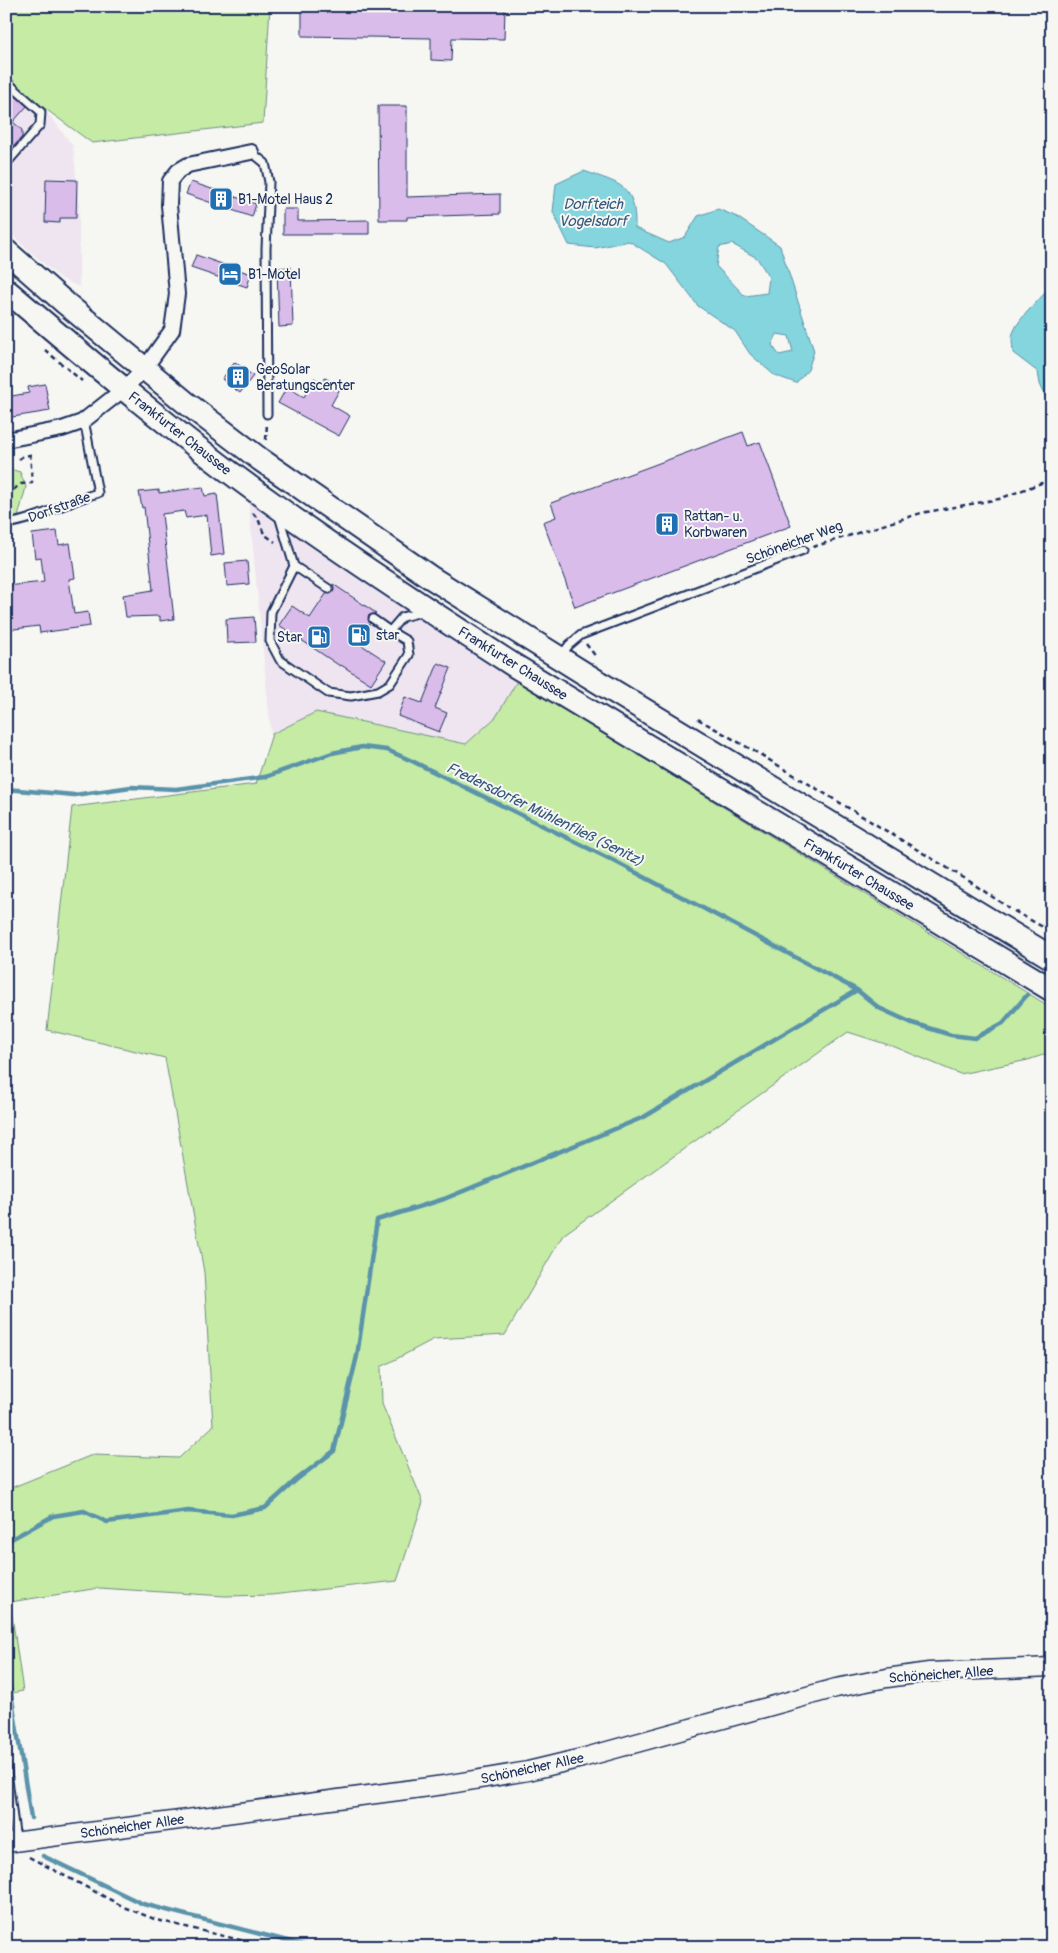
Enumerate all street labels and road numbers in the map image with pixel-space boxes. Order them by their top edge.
street label: Frankfurter Chaussee [125,388,235,479]
street label: Dorfstraße [26,488,93,527]
street label: Schöneicher Weg [744,517,845,568]
street label: Frankfurter Chaussee [455,623,571,704]
street label: Frankfurter Chaussee [800,835,917,914]
street label: Schöneicher Allee [888,1662,994,1687]
street label: Schöneicher Allee [479,1749,585,1788]
street label: Schöneicher Allee [79,1811,185,1842]

